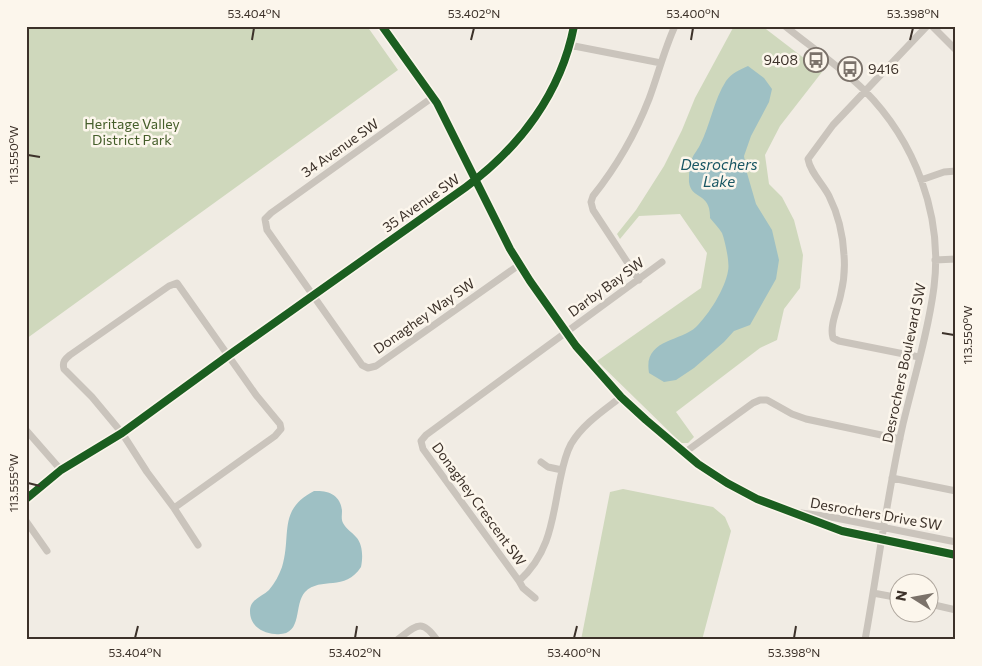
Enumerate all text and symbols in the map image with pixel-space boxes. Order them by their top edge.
text: 53.404°N [227,6,281,20]
text: 53.402°N [448,6,500,20]
text: 53.400°N [666,6,720,20]
text: 53.398°N [887,6,939,20]
bus stop icon: 9408 [803,47,829,73]
place label: 9408 [763,51,798,68]
bus stop icon: 9416 [837,56,863,82]
place label: 9416 [868,60,899,77]
park label: Heritage Valley District Park [84,115,180,148]
street label: 34 Avenue SW [298,115,382,181]
text: 113.550°W [6,125,20,185]
water label: Desrochers Lake [681,155,758,190]
street label: 35 Avenue SW [379,170,463,235]
street label: Darby Bay SW [564,253,647,320]
street label: Donaghey Way SW [370,274,478,357]
street label: Desrochers Boulevard SW [878,281,929,444]
text: 113.550°W [960,305,974,365]
street label: Donaghey Crescent SW [429,439,530,569]
text: 113.555°W [6,454,20,512]
street label: Desrochers Drive SW [809,494,943,533]
north arrow [890,574,940,624]
text: N [891,589,910,602]
text: 53.404°N [108,645,162,659]
text: 53.402°N [329,645,381,659]
text: 53.400°N [547,645,601,659]
text: 53.398°N [768,645,820,659]

